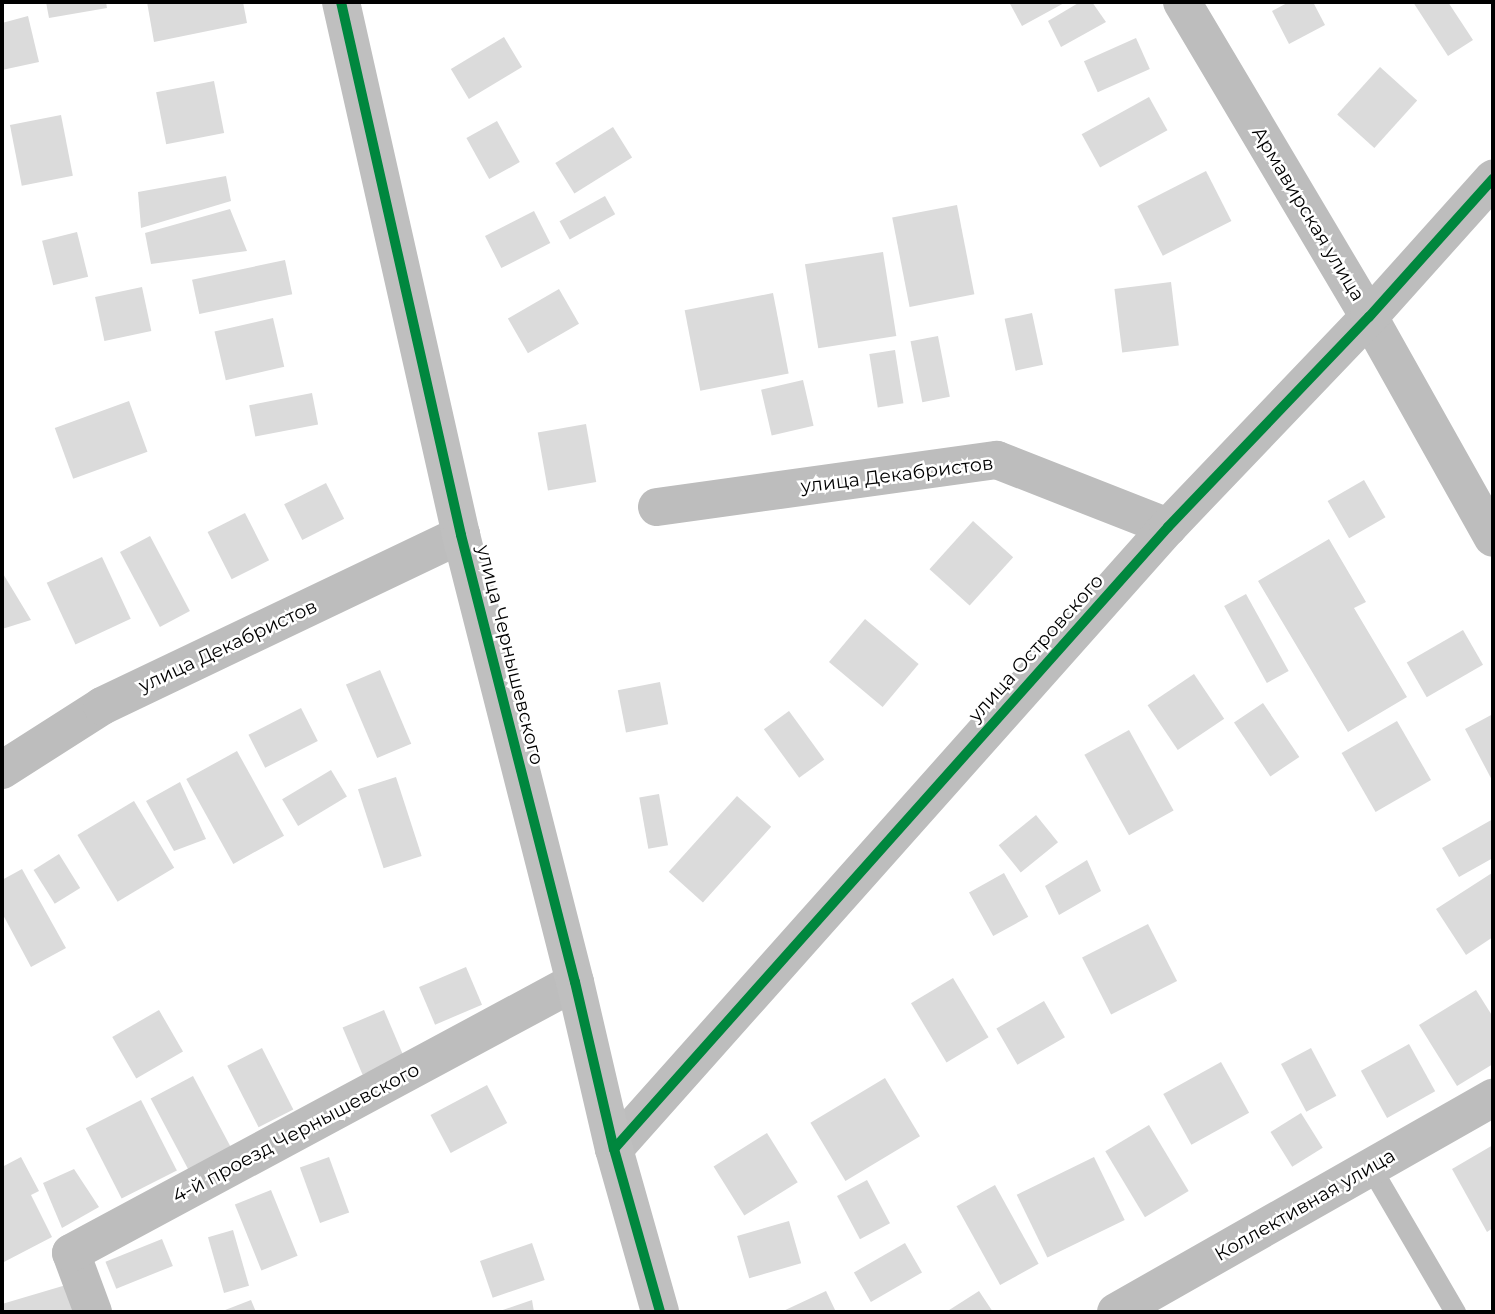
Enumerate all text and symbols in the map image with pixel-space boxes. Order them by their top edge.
street label: Армавирская улица [1247,123,1369,305]
street label: улица Декабристов [799,452,995,498]
street label: улица Чернышевского [472,543,548,767]
street label: улица Островского [964,569,1108,727]
street label: улица Декабристов [135,595,321,697]
street label: 4-й проезд Чернышевского [169,1058,423,1208]
street label: Коллективная улица [1211,1144,1399,1266]

